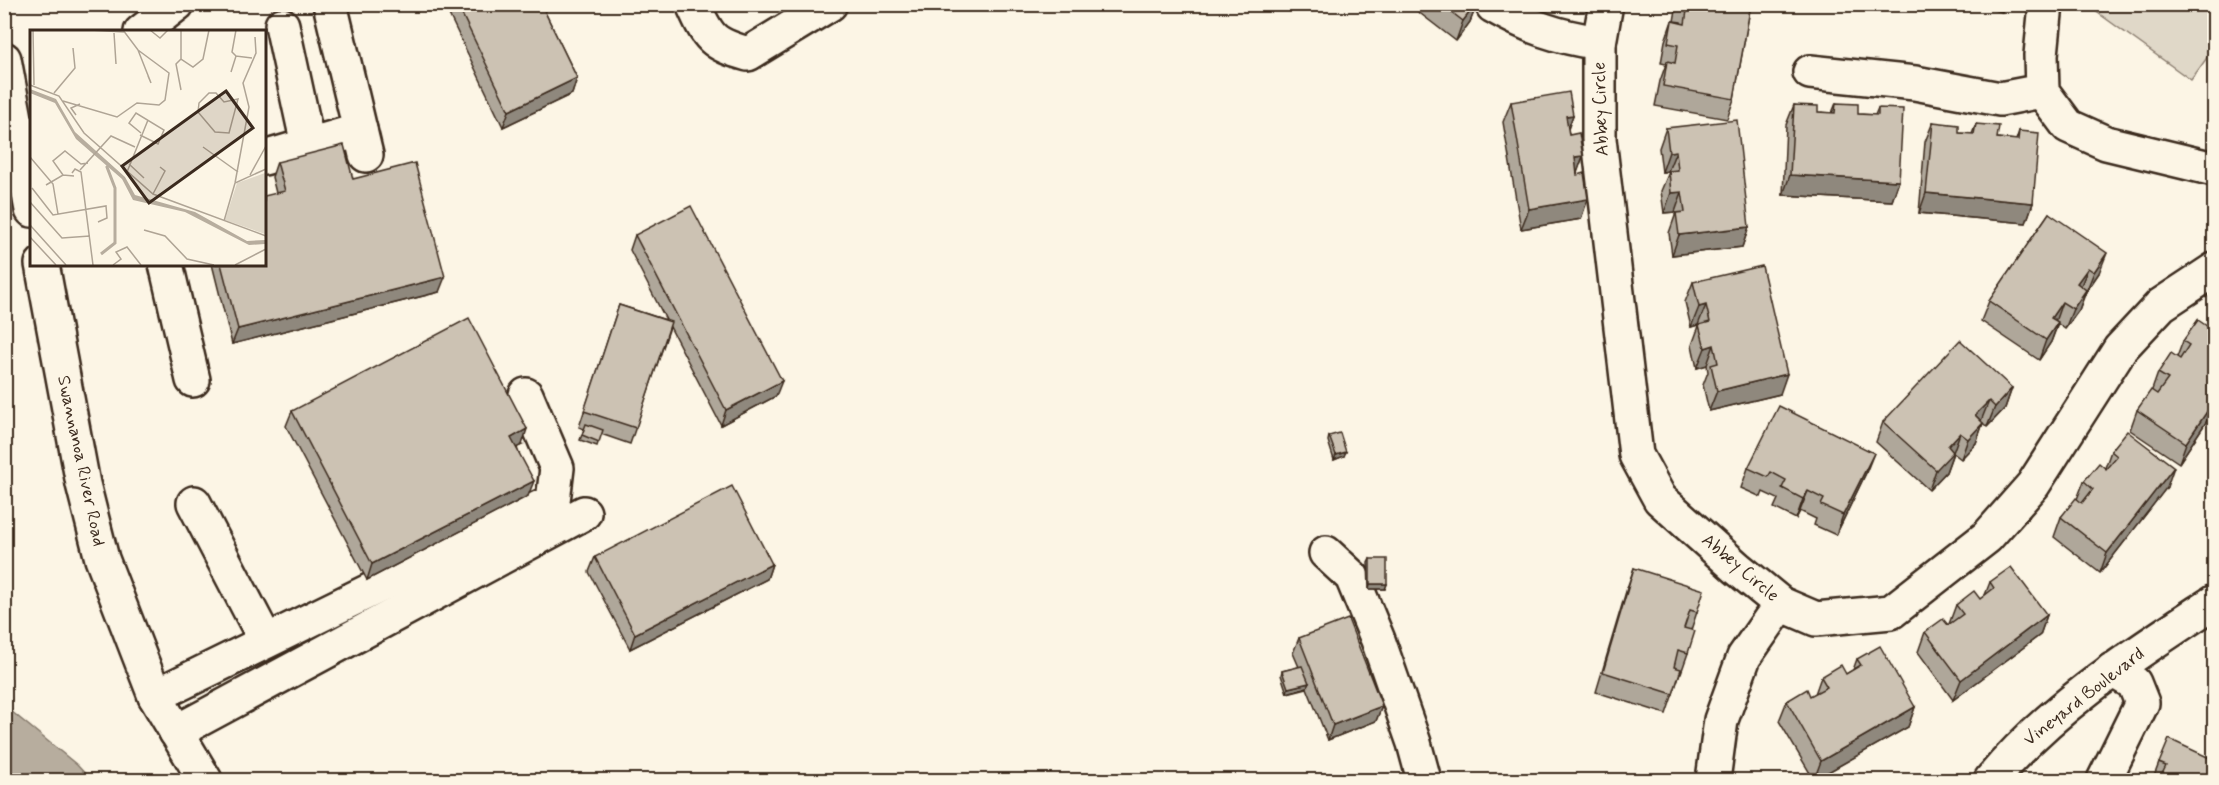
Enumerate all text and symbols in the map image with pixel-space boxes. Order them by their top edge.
inset map [30,30,266,266]
street label: Abbey Circle [1587,61,1615,157]
street label: Swannanoa River Road [51,373,111,549]
street label: Abbey Circle [1696,528,1784,608]
street label: Vineyard Boulevard [2019,642,2149,752]

